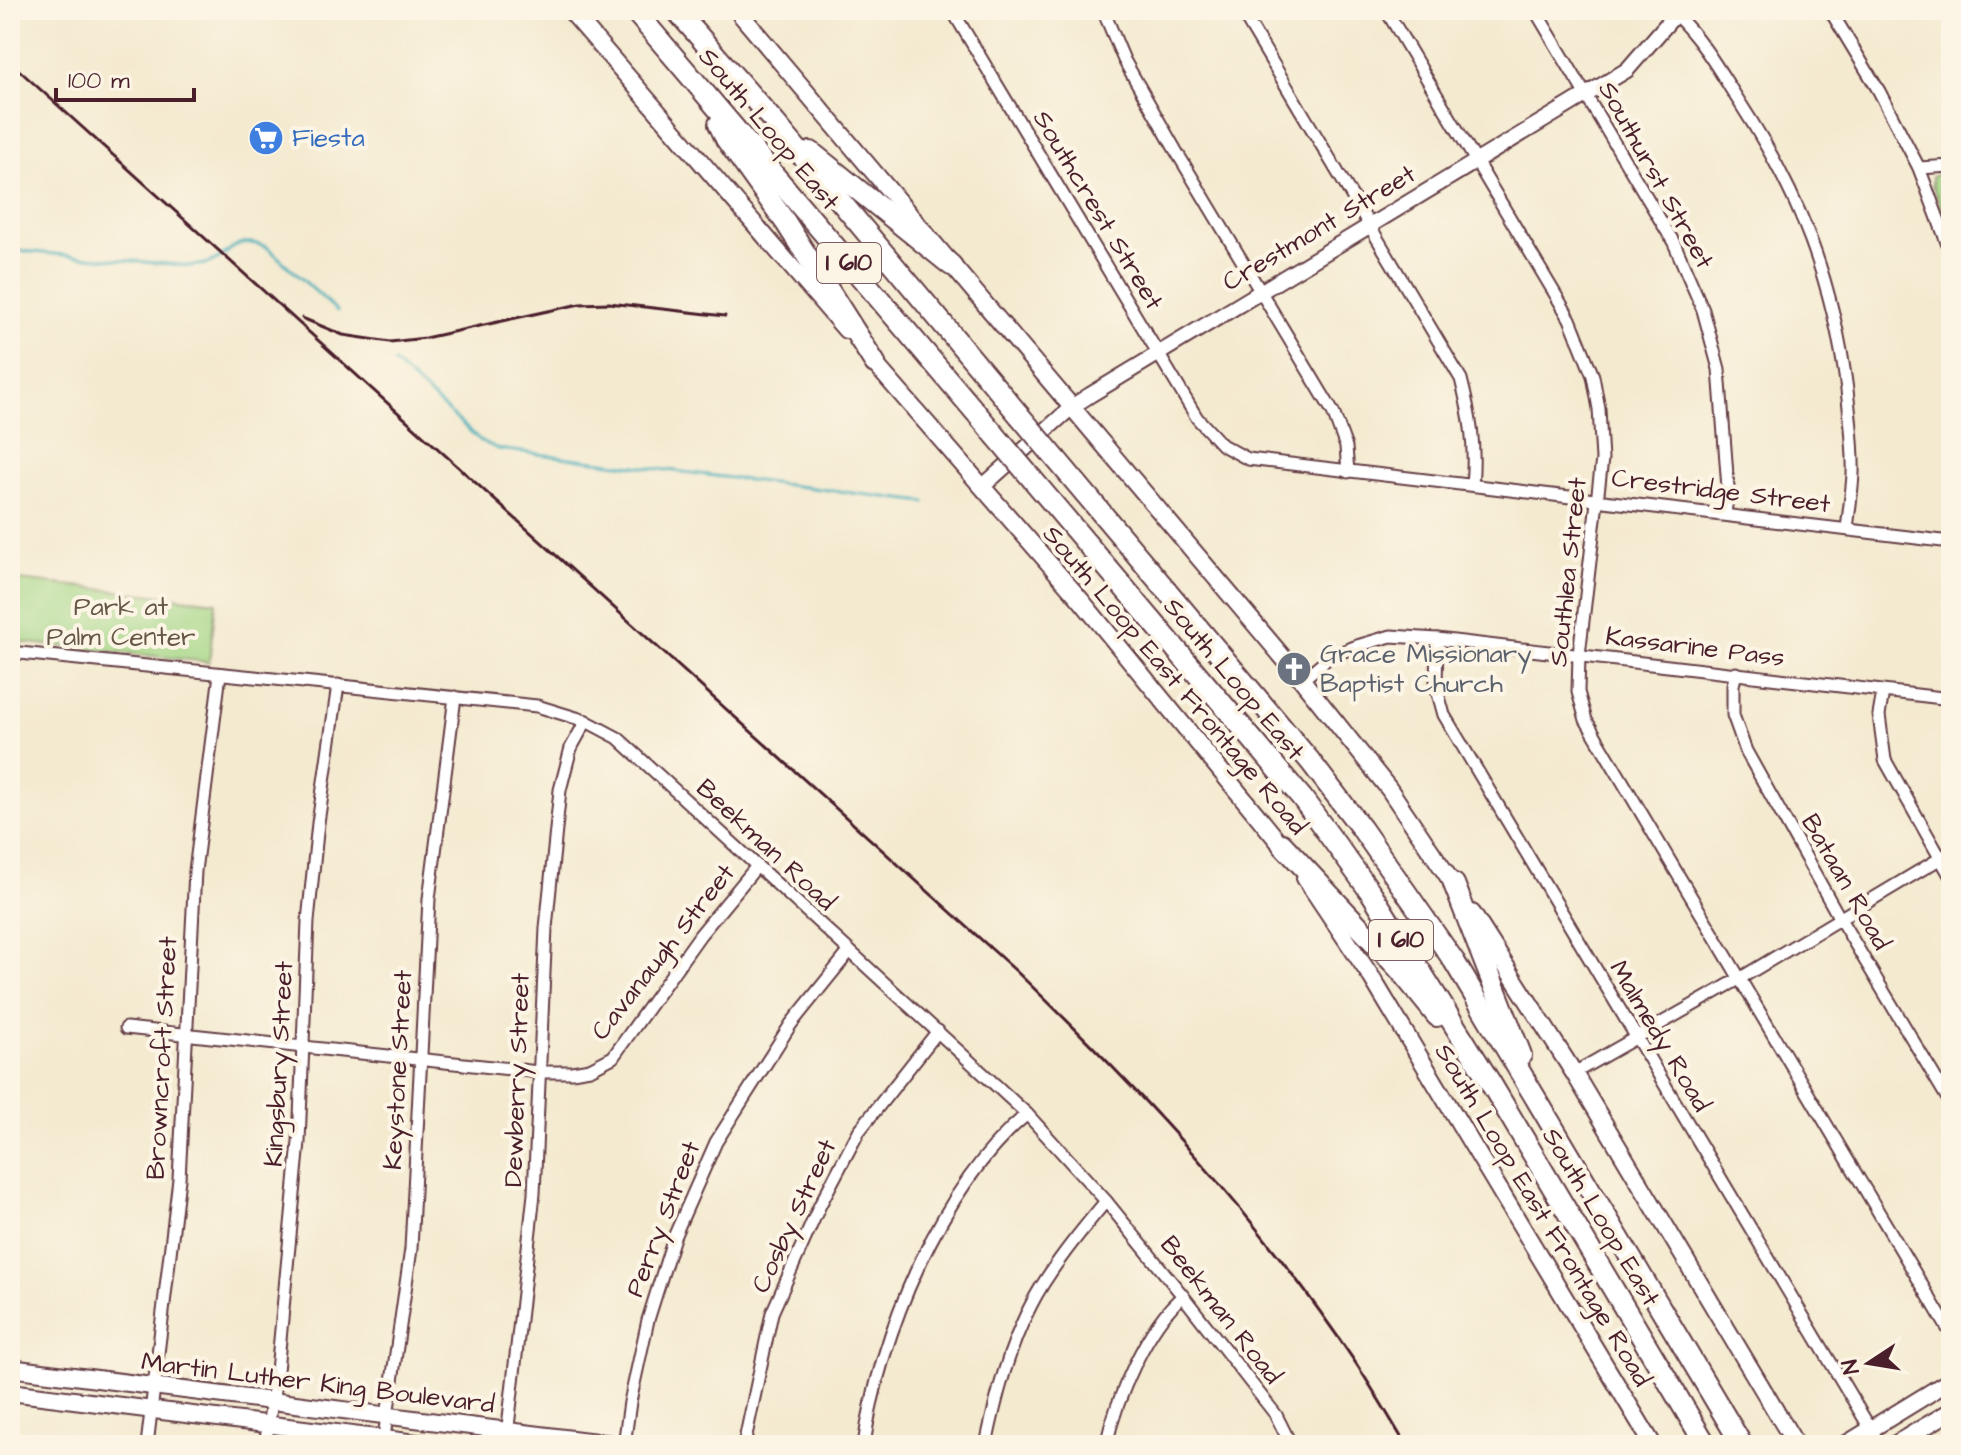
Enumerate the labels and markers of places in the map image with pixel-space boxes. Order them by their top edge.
supermarket icon: Fiesta [247,119,285,157]
place label: Fiesta [292,120,365,156]
place label: Grace Missionary Baptist Church [1320,636,1531,702]
church icon: Grace Missionary Baptist Church [1275,650,1313,688]

